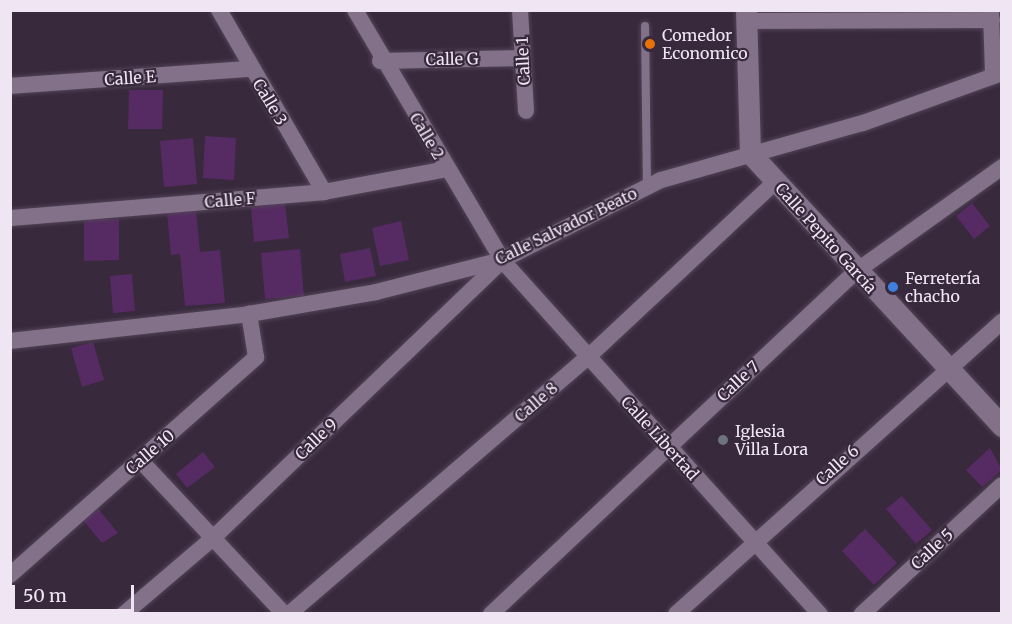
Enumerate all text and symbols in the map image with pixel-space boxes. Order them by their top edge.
place label: Comedor Economico [662,25,748,63]
street label: Calle 1 [512,36,534,86]
marker: Comedor Economico [643,37,657,51]
street label: Calle G [425,49,479,69]
street label: Calle E [104,67,156,89]
street label: Calle 3 [249,75,291,129]
street label: Calle 2 [406,109,448,163]
street label: Calle Pepito García [771,179,881,297]
street label: Calle Salvador Beato [492,183,640,269]
street label: Calle F [204,188,256,212]
place label: Ferretería chacho [905,268,980,306]
marker: Ferretería chacho [886,280,900,294]
street label: Calle 7 [713,357,763,405]
street label: Calle 8 [511,378,561,426]
street label: Calle Libertad [617,392,703,484]
street label: Calle 9 [291,414,341,464]
place label: Iglesia Villa Lora [735,421,808,459]
street label: Calle 10 [122,426,178,478]
marker: Iglesia Villa Lora [716,433,730,447]
street label: Calle 6 [812,441,862,489]
street label: Calle 5 [907,525,957,573]
scale bar [15,573,136,611]
text: 50 m [23,584,67,607]

